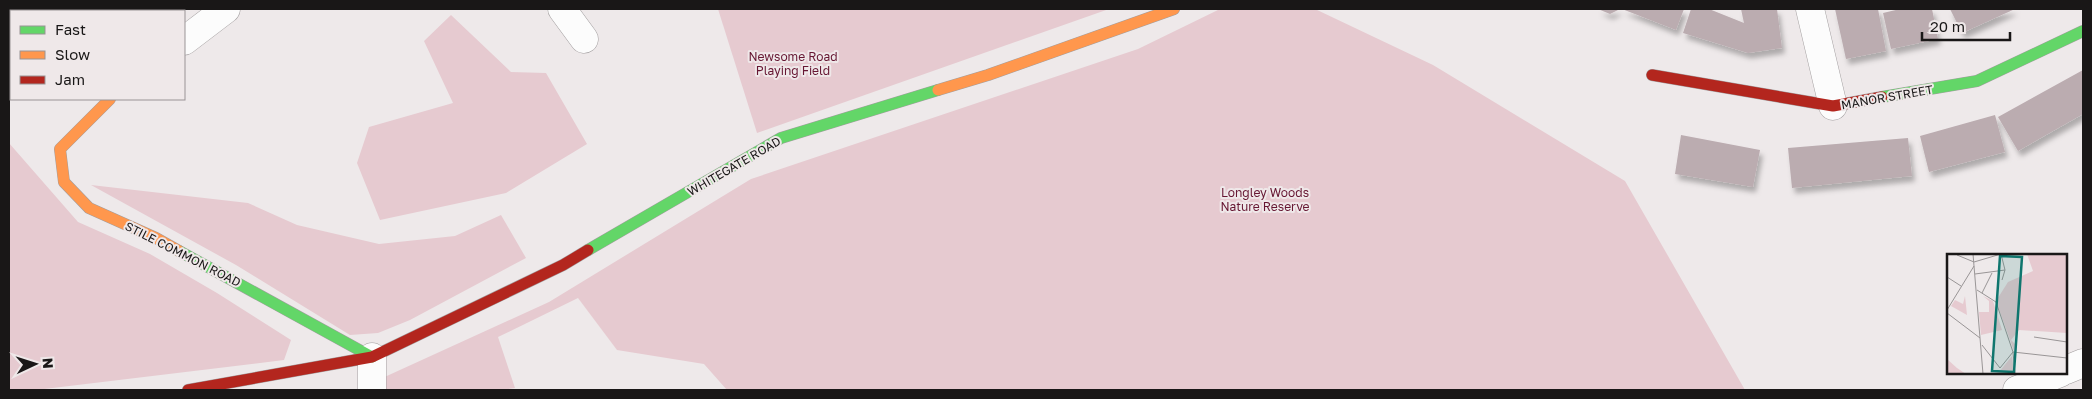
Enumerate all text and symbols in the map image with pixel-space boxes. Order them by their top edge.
legend [10,10,185,100]
scale bar [1922,10,2010,42]
text: 20 m [1930,17,1965,35]
text: Fast [55,20,86,38]
text: Slow [55,45,90,63]
park label: Newsome Road Playing Field [748,49,838,78]
text: Jam [55,70,85,88]
street label: MANOR STREET [1840,81,1935,112]
street label: WHITEGATE ROAD [685,133,783,199]
park label: Longley Woods Nature Reserve [1220,185,1310,214]
street label: STILE COMMON ROAD [123,218,243,290]
inset map [1947,254,2067,374]
north arrow [10,339,60,389]
text: N [40,357,57,369]

